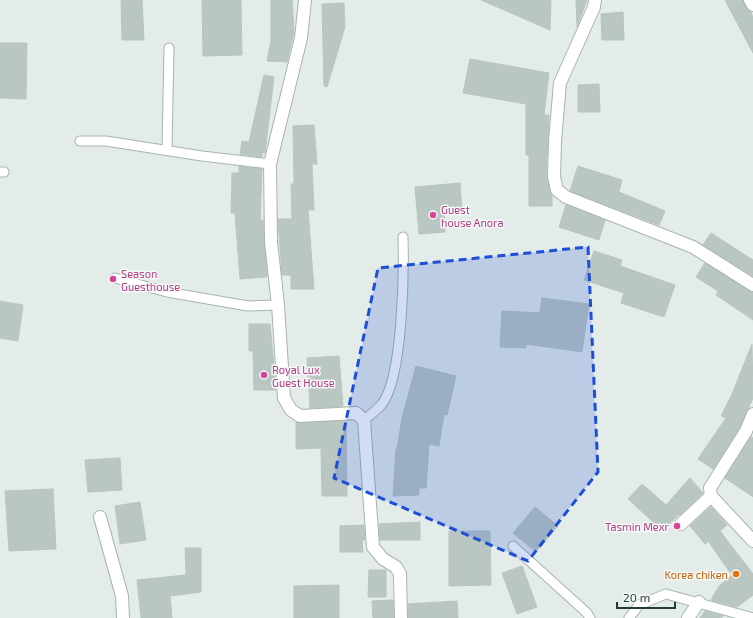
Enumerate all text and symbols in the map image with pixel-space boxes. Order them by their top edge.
place label: Guest house Anora [441,203,504,229]
marker: Guest house Anora [428,210,438,220]
place label: Season Guesthouse [121,267,180,293]
marker: Season Guesthouse [108,274,118,284]
place label: Royal Lux Guest House [272,363,335,389]
marker: Royal Lux Guest House [259,370,269,380]
place label: Tasmin Mexr [605,520,670,533]
marker: Tasmin Mexr [672,521,682,531]
place label: Korea chiken [664,568,728,581]
marker: Korea chiken [731,569,741,579]
scale bar [617,584,675,610]
text: 20 m [623,590,650,604]

